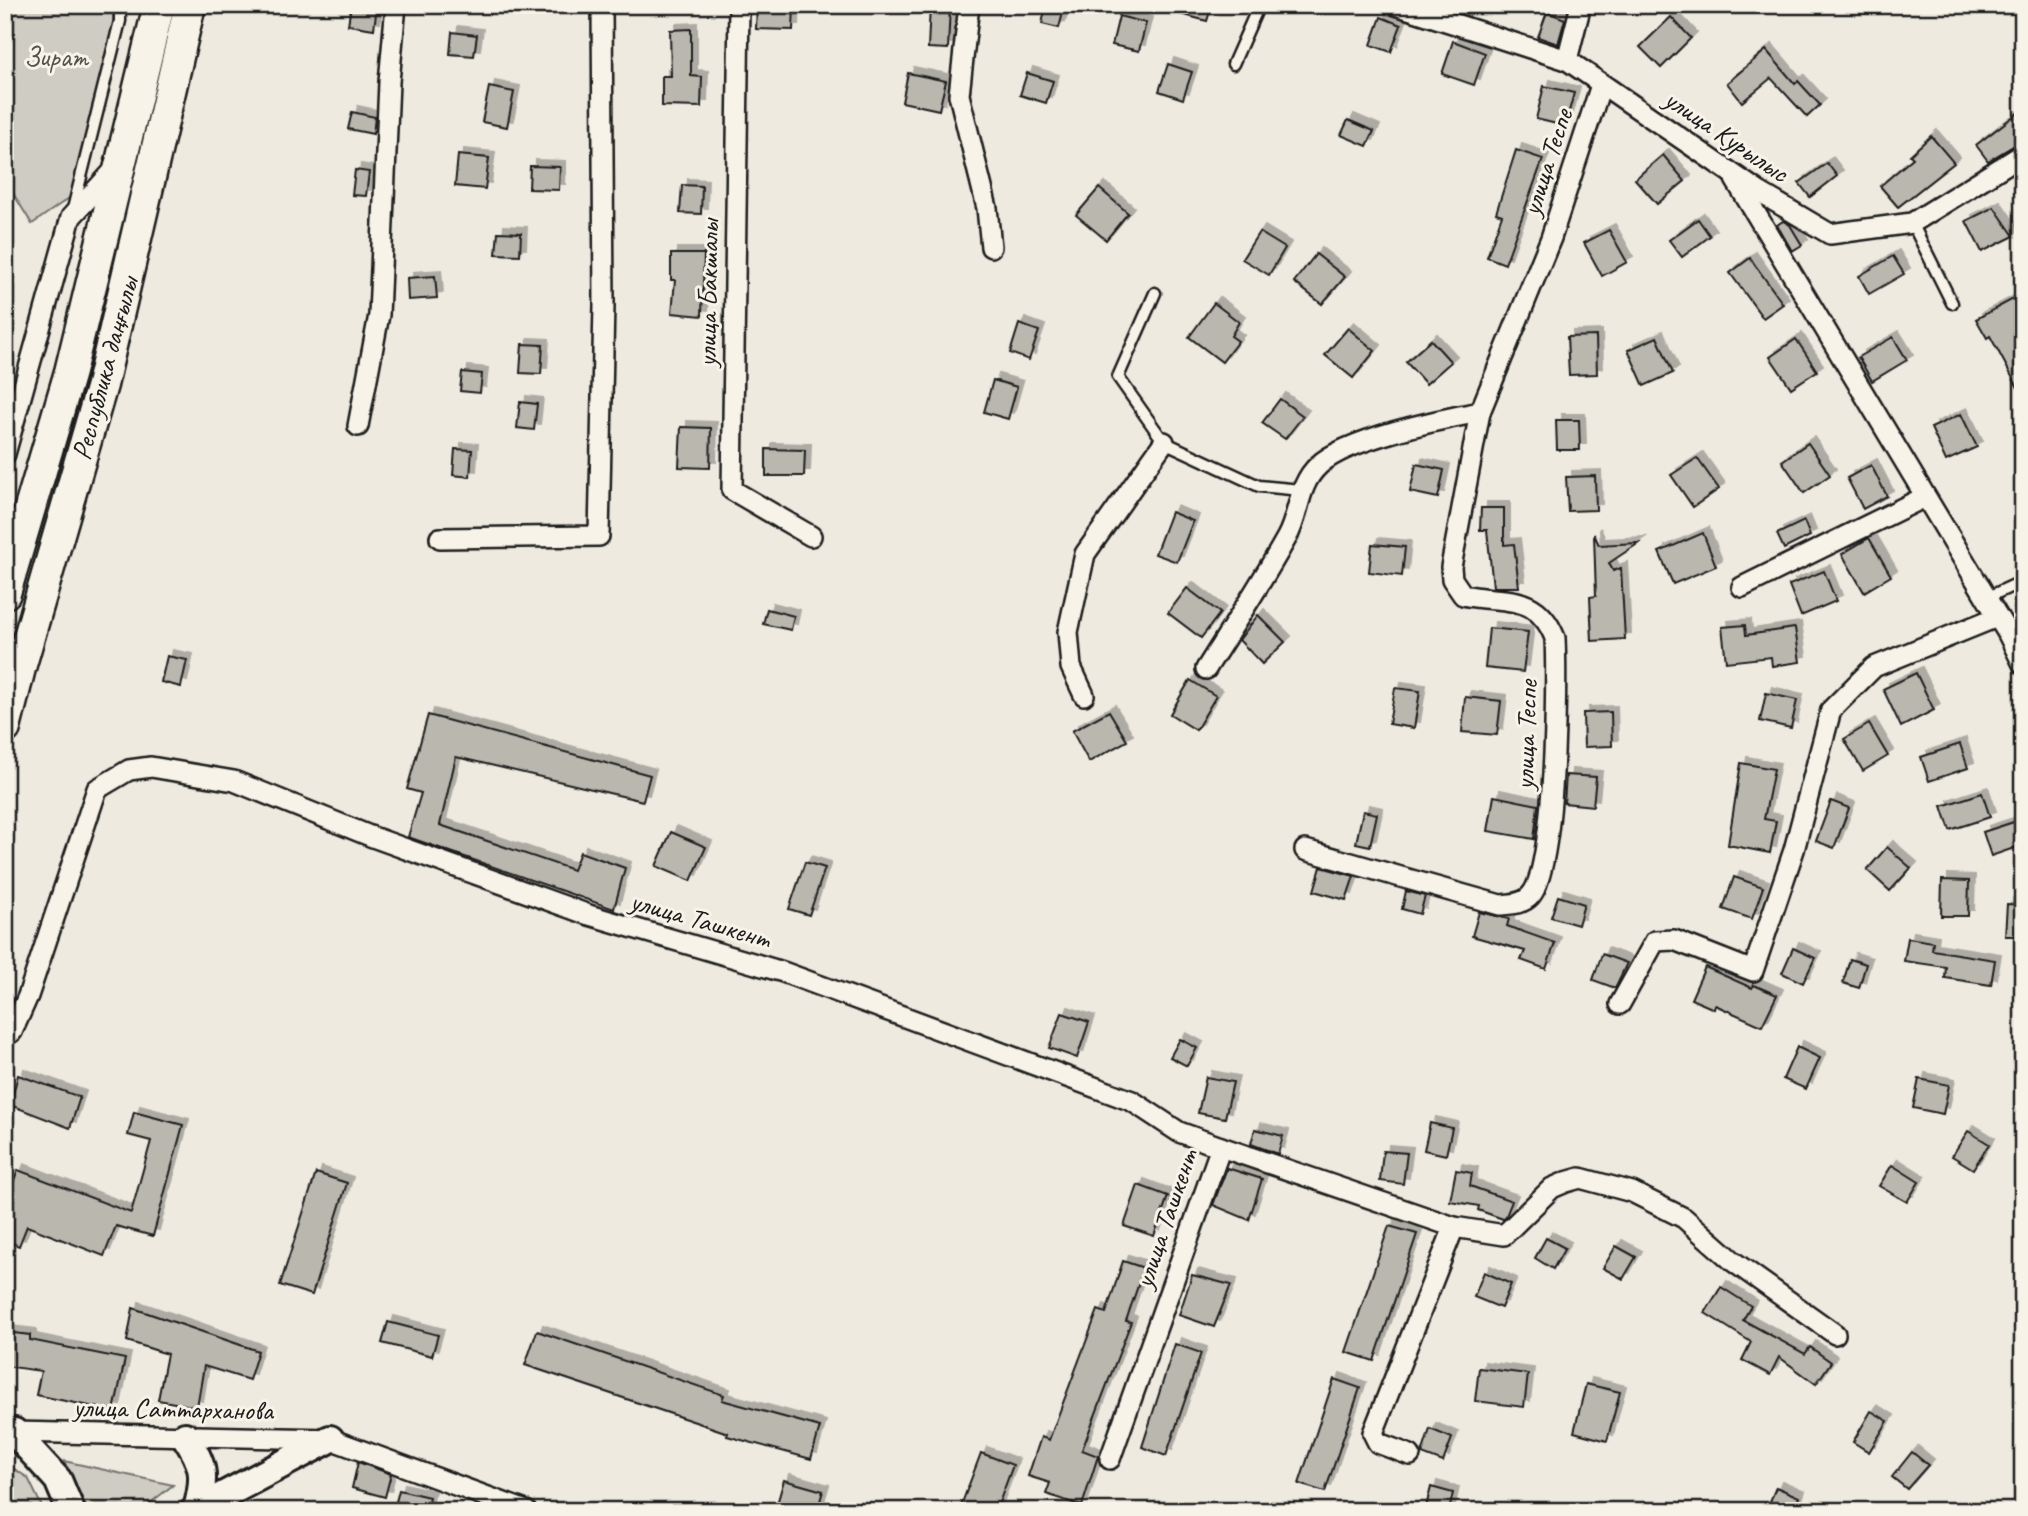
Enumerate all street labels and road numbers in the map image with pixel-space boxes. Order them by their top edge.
street label: улица Курылыс [1656,80,1797,191]
street label: улица Теспе [1512,103,1581,222]
street label: улица Бакшалы [689,216,726,369]
street label: Республика даңғылы [63,271,146,463]
street label: улица Теспе [1506,678,1545,793]
street label: улица Ташкент [625,882,776,957]
street label: улица Ташкент [1125,1143,1206,1294]
street label: улица Саттарханова [71,1389,275,1428]

